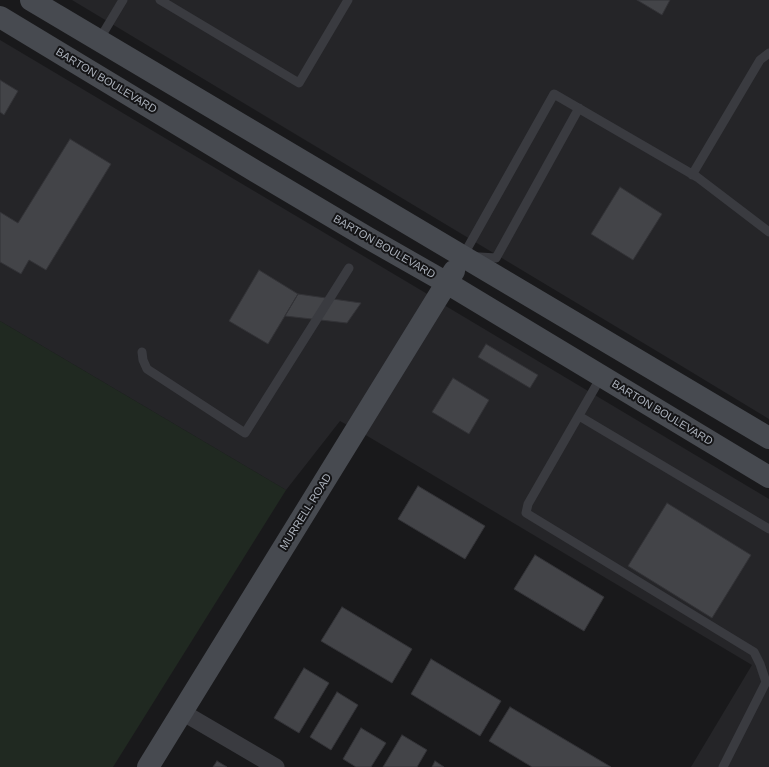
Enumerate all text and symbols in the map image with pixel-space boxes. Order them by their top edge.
street label: BARTON BOULEVARD [53,46,159,116]
street label: BARTON BOULEVARD [331,212,437,282]
street label: BARTON BOULEVARD [609,378,715,448]
street label: MURRELL ROAD [277,471,335,553]

